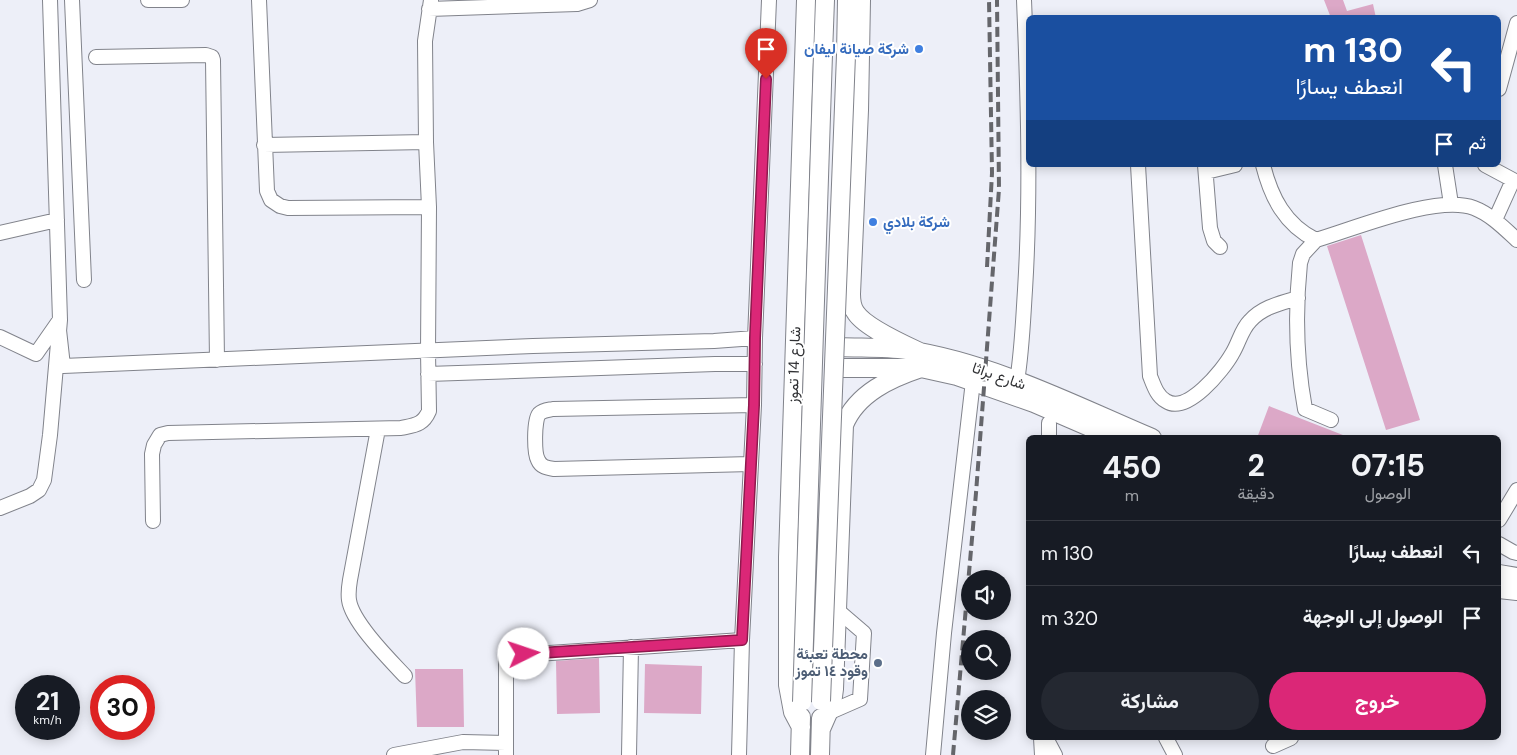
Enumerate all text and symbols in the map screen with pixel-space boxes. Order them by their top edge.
text: 130 m [1303,27,1403,73]
pin [745,28,787,79]
icon: arrive [752,35,780,63]
icon: left [1421,35,1486,100]
place label: شركة صيانة ليفان [804,39,909,59]
marker: شركة صيانة ليفان [913,43,925,55]
text: انعطف يسارًا [1296,72,1403,101]
icon: arrive [1430,130,1458,158]
text: ثم [1468,130,1486,155]
place label: شركة بلادي [883,212,950,235]
marker: شركة بلادي [867,216,879,228]
street label: شارع 14 تموز [783,326,806,405]
street label: شارع براثا [969,357,1029,396]
text: 2 [1247,446,1265,485]
text: 07:15 [1351,446,1425,485]
text: 450 [1102,448,1161,487]
text: دقيقة [1238,483,1275,504]
text: الوصول [1365,483,1411,504]
text: m [1125,485,1139,506]
text: انعطف يسارًا [1349,539,1443,564]
icon: left [1458,539,1486,567]
text: 130 m [1041,541,1093,566]
map controls [961,570,1011,740]
button: sound [961,570,1011,620]
text: الوصول إلى الوجهة [1303,604,1443,629]
icon: arrive [1458,604,1486,632]
text: 320 m [1041,606,1098,631]
position arrow [497,627,549,679]
button: search [961,630,1011,680]
place label: محطة تعبئة وقود ١٤ تموز [794,644,868,681]
marker: محطة تعبئة وقود ١٤ تموز [872,657,884,669]
button: مشاركة [1041,672,1259,730]
button: خروج [1269,672,1486,730]
speed limit sign: 30 [90,675,155,740]
text: 21 [36,685,59,718]
button: layers [961,690,1011,740]
text: km/h [33,712,62,728]

